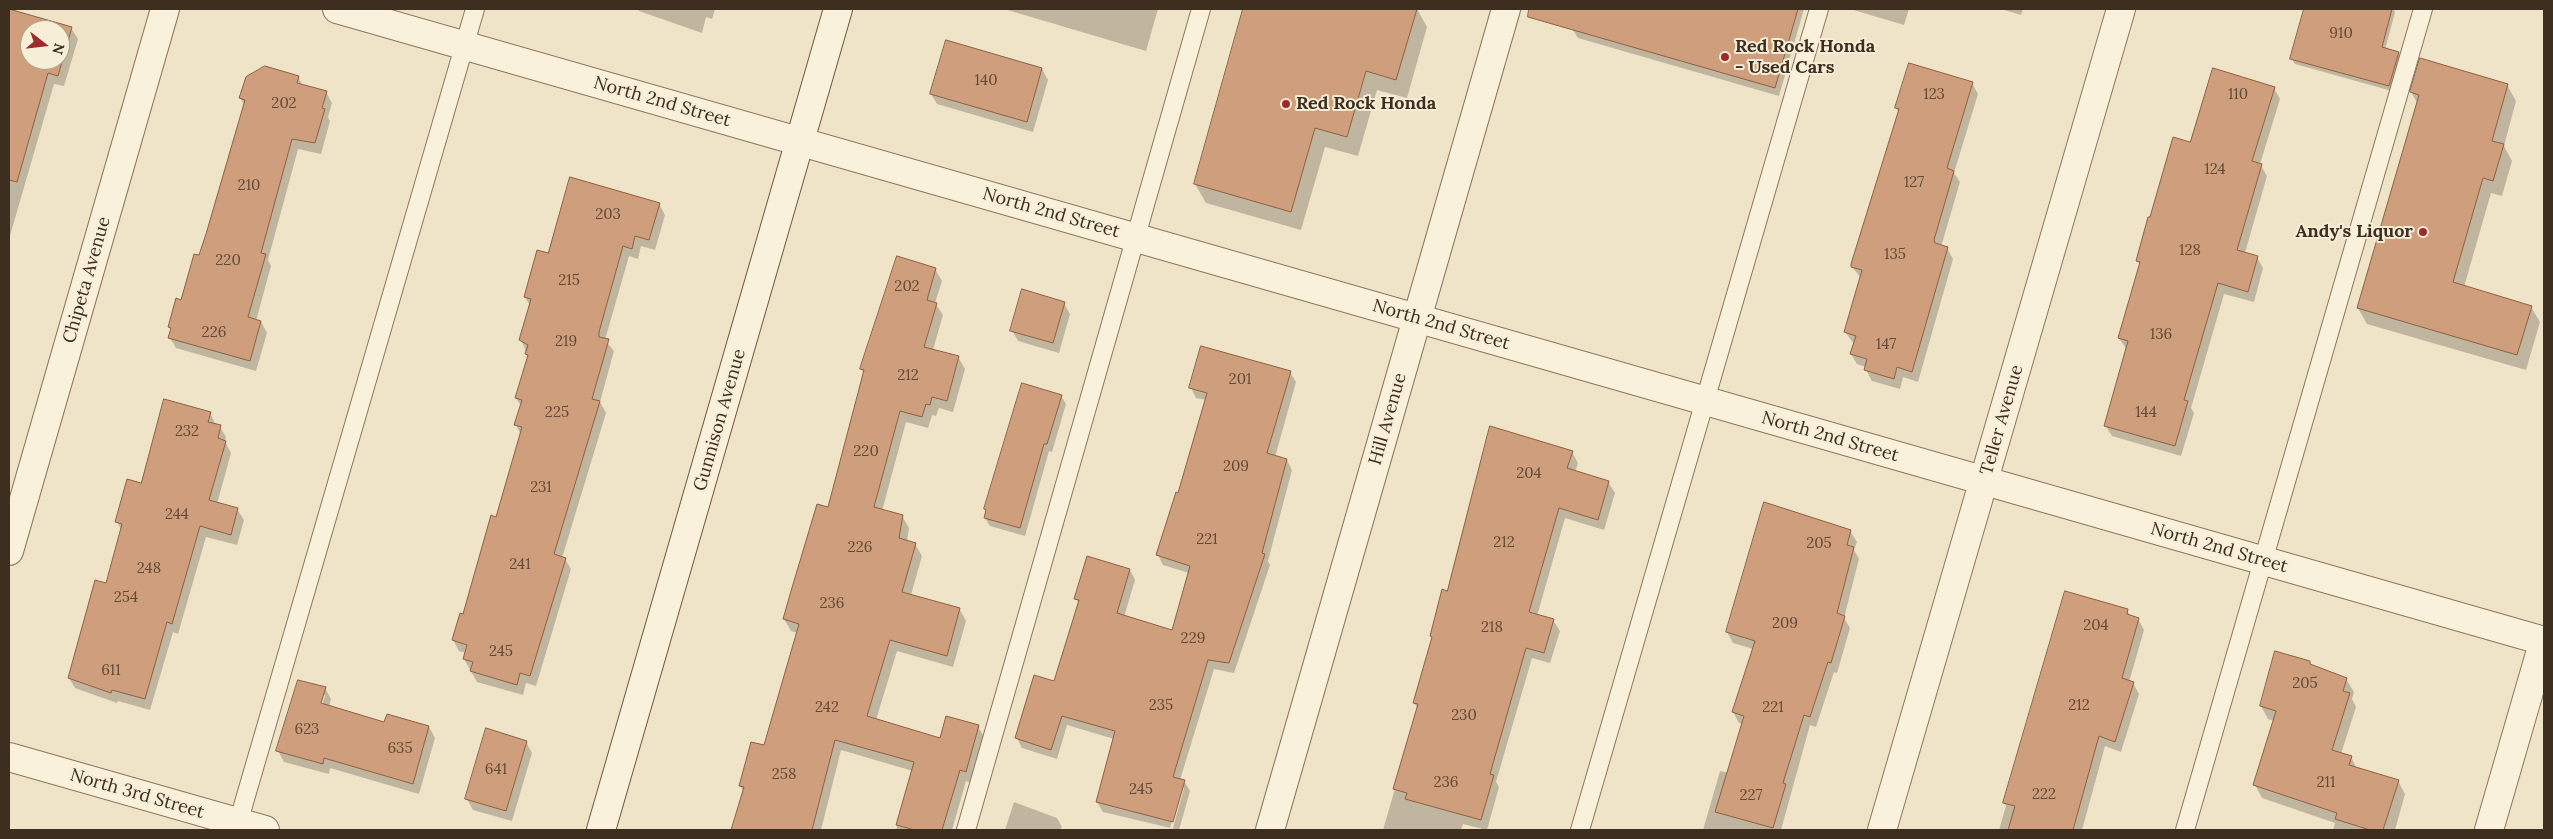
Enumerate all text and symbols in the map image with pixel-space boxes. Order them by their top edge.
north arrow [20,20,70,70]
house number: 910 [2329,25,2353,43]
place label: Red Rock Honda - Used Cars [1735,36,1875,78]
text: N [48,41,69,57]
marker: Red Rock Honda - Used Cars [1719,51,1731,63]
street label: North 2nd Street [591,72,733,132]
house number: 140 [975,72,997,90]
house number: 123 [1923,86,1945,104]
house number: 110 [2228,86,2248,104]
place label: Red Rock Honda [1296,93,1436,115]
house number: 202 [271,95,297,113]
marker: Red Rock Honda [1280,98,1292,110]
house number: 124 [2204,161,2226,179]
house number: 127 [1904,174,1924,192]
house number: 210 [238,177,260,195]
street label: North 2nd Street [980,183,1122,243]
house number: 203 [595,206,621,224]
street label: Chipeta Avenue [59,214,115,346]
place label: Andy's Liquor [2295,221,2413,243]
marker: Andy's Liquor [2417,226,2429,238]
house number: 128 [2179,242,2201,260]
house number: 135 [1884,246,1906,264]
house number: 220 [215,252,241,270]
house number: 215 [558,272,580,290]
house number: 202 [894,278,920,296]
street label: North 2nd Street [1370,295,1512,355]
house number: 226 [202,324,226,342]
house number: 136 [2150,326,2172,344]
house number: 219 [555,333,577,351]
house number: 147 [1876,336,1896,354]
street label: Gunnison Avenue [689,346,751,494]
street label: Teller Avenue [1976,362,2028,478]
house number: 212 [897,367,919,385]
house number: 201 [1229,371,1251,389]
street label: Hill Avenue [1365,371,1411,467]
house number: 225 [545,404,569,422]
house number: 144 [2135,404,2157,422]
street label: North 2nd Street [1759,407,1901,467]
house number: 232 [175,423,199,441]
house number: 220 [853,443,879,461]
house number: 209 [1223,458,1249,476]
house number: 204 [1516,465,1542,483]
house number: 231 [530,479,552,497]
house number: 244 [165,506,189,524]
street label: North 2nd Street [2148,518,2290,578]
house number: 221 [1196,531,1218,549]
house number: 212 [1493,534,1515,552]
house number: 205 [1806,535,1832,553]
house number: 226 [848,539,872,557]
house number: 241 [509,556,531,574]
house number: 248 [137,560,161,578]
house number: 254 [114,589,138,607]
house number: 236 [820,595,844,613]
house number: 209 [1772,615,1798,633]
house number: 204 [2083,617,2109,635]
house number: 218 [1481,619,1503,637]
house number: 229 [1181,630,1205,648]
house number: 245 [489,643,513,661]
house number: 611 [101,662,121,680]
house number: 205 [2292,675,2318,693]
house number: 235 [1149,697,1173,715]
house number: 212 [2068,697,2090,715]
house number: 242 [815,699,839,717]
house number: 221 [1762,699,1784,717]
house number: 230 [1451,707,1477,725]
house number: 623 [295,721,319,739]
house number: 635 [387,740,413,758]
house number: 641 [485,761,507,779]
street label: North 3rd Street [67,765,207,823]
house number: 258 [772,766,796,784]
house number: 236 [1434,774,1458,792]
house number: 211 [2317,774,2335,792]
house number: 245 [1129,781,1153,799]
house number: 222 [2032,786,2056,804]
house number: 227 [1739,787,1763,805]

